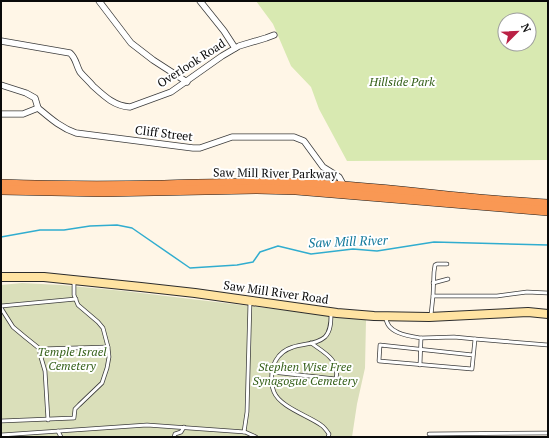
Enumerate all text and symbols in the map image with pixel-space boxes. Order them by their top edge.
north arrow [497,12,537,52]
text: N [518,21,534,35]
street label: Overlook Road [154,35,228,91]
park label: Hillside Park [368,74,435,89]
street label: Cliff Street [134,122,194,144]
street label: Saw Mill River Parkway [213,164,338,182]
water label: Saw Mill River [308,231,389,251]
street label: Saw Mill River Road [223,277,330,307]
park label: Temple Israel Cemetery [37,344,107,373]
park label: Stephen Wise Free Synagogue Cemetery [252,359,358,388]

